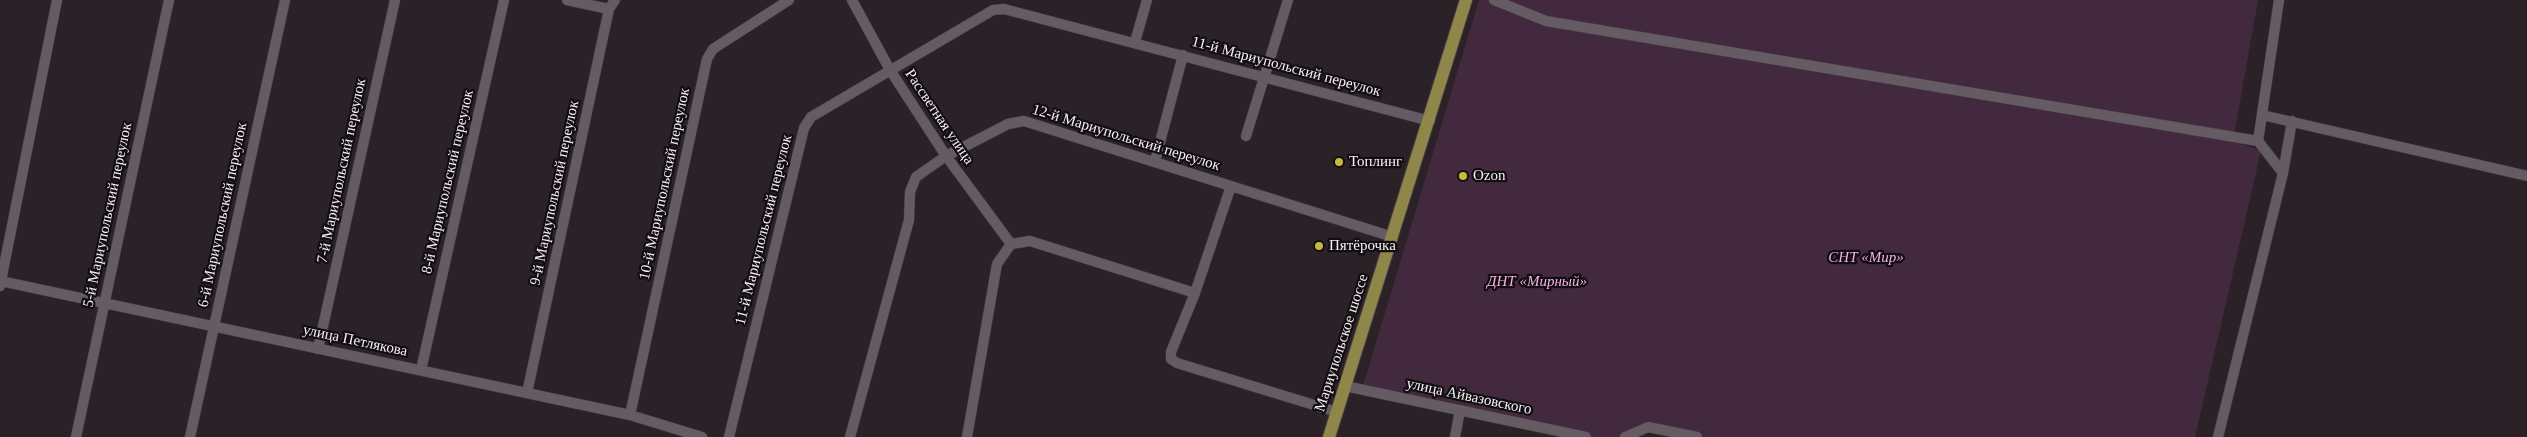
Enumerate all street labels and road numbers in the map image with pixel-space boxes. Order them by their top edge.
street label: 11-й Мариупольский переулок [1189,33,1383,101]
street label: Рассветная улица [901,66,977,168]
street label: 7-й Мариупольский переулок [314,77,370,265]
street label: 10-й Мариупольский переулок [636,86,694,282]
street label: 8-й Мариупольский переулок [418,88,478,276]
street label: 9-й Мариупольский переулок [527,99,583,287]
street label: 12-й Мариупольский переулок [1030,101,1222,175]
street label: 5-й Мариупольский переулок [80,121,136,309]
street label: 6-й Мариупольский переулок [195,121,251,309]
street label: 11-й Мариупольский переулок [732,133,796,327]
street label: Мариупольское шоссе [1311,272,1373,414]
street label: улица Петлякова [301,321,409,361]
street label: улица Айвазовского [1405,375,1533,419]

